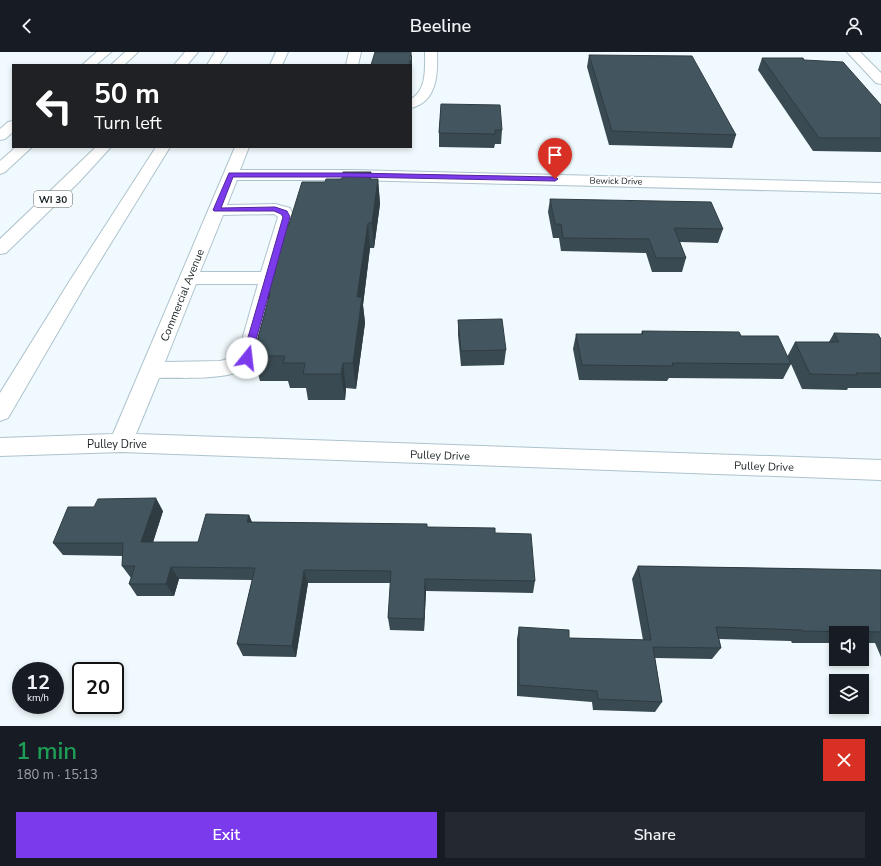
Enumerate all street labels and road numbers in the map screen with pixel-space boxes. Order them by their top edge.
street label: Bewick Drive [590,175,643,187]
road number: WI 30 [34,191,72,207]
street label: Commercial Avenue [157,246,208,344]
street label: Pulley Drive [87,437,147,452]
street label: Pulley Drive [410,447,470,464]
street label: Pulley Drive [734,458,794,475]

